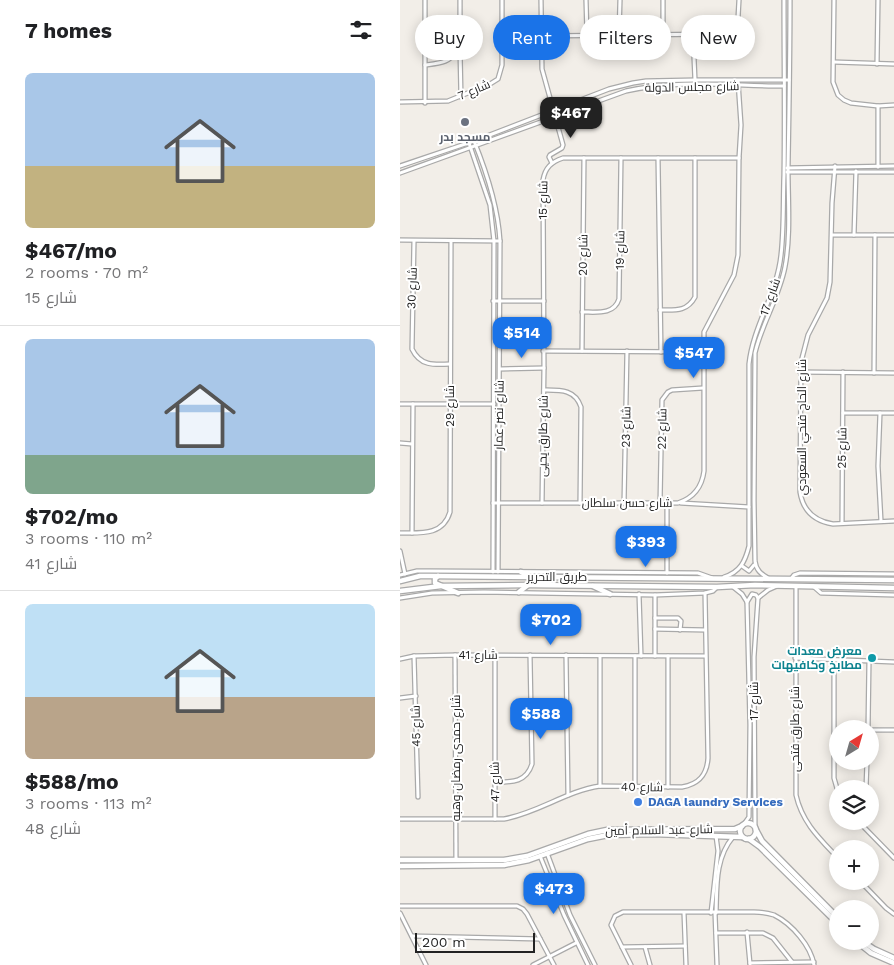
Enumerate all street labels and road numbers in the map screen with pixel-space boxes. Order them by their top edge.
street label: شارع 7 [456,77,493,104]
street label: شارع مجلس الدولة [645,79,740,96]
street label: شارع 15 [536,180,551,220]
street label: شارع 19 [613,230,628,270]
street label: شارع 20 [576,234,591,276]
street label: شارع 30 [404,267,421,309]
street label: شارع 17 [757,276,784,318]
street label: شارع الحاج فتحي السعودي [795,359,812,495]
street label: شارع نصر عمار [491,380,508,451]
street label: شارع 29 [443,385,458,427]
street label: شارع طارق يحيى [535,395,552,477]
street label: شارع 23 [619,406,634,448]
street label: شارع 22 [655,408,670,450]
street label: شارع 25 [835,427,850,469]
street label: شارع حسن سلطان [582,496,672,511]
street label: طريق التحرير [526,570,587,584]
street label: شارع 41 [458,648,498,663]
street label: شارع 17 [747,682,762,720]
street label: شارع طارق فتحى [788,686,803,772]
street label: شارع حمدى رمضان وهبه [449,695,464,821]
street label: شارع 45 [409,705,424,747]
street label: شارع 47 [488,761,503,803]
street label: شارع 40 [621,780,663,795]
street label: شارع عبد السلام أمين [605,821,713,839]

